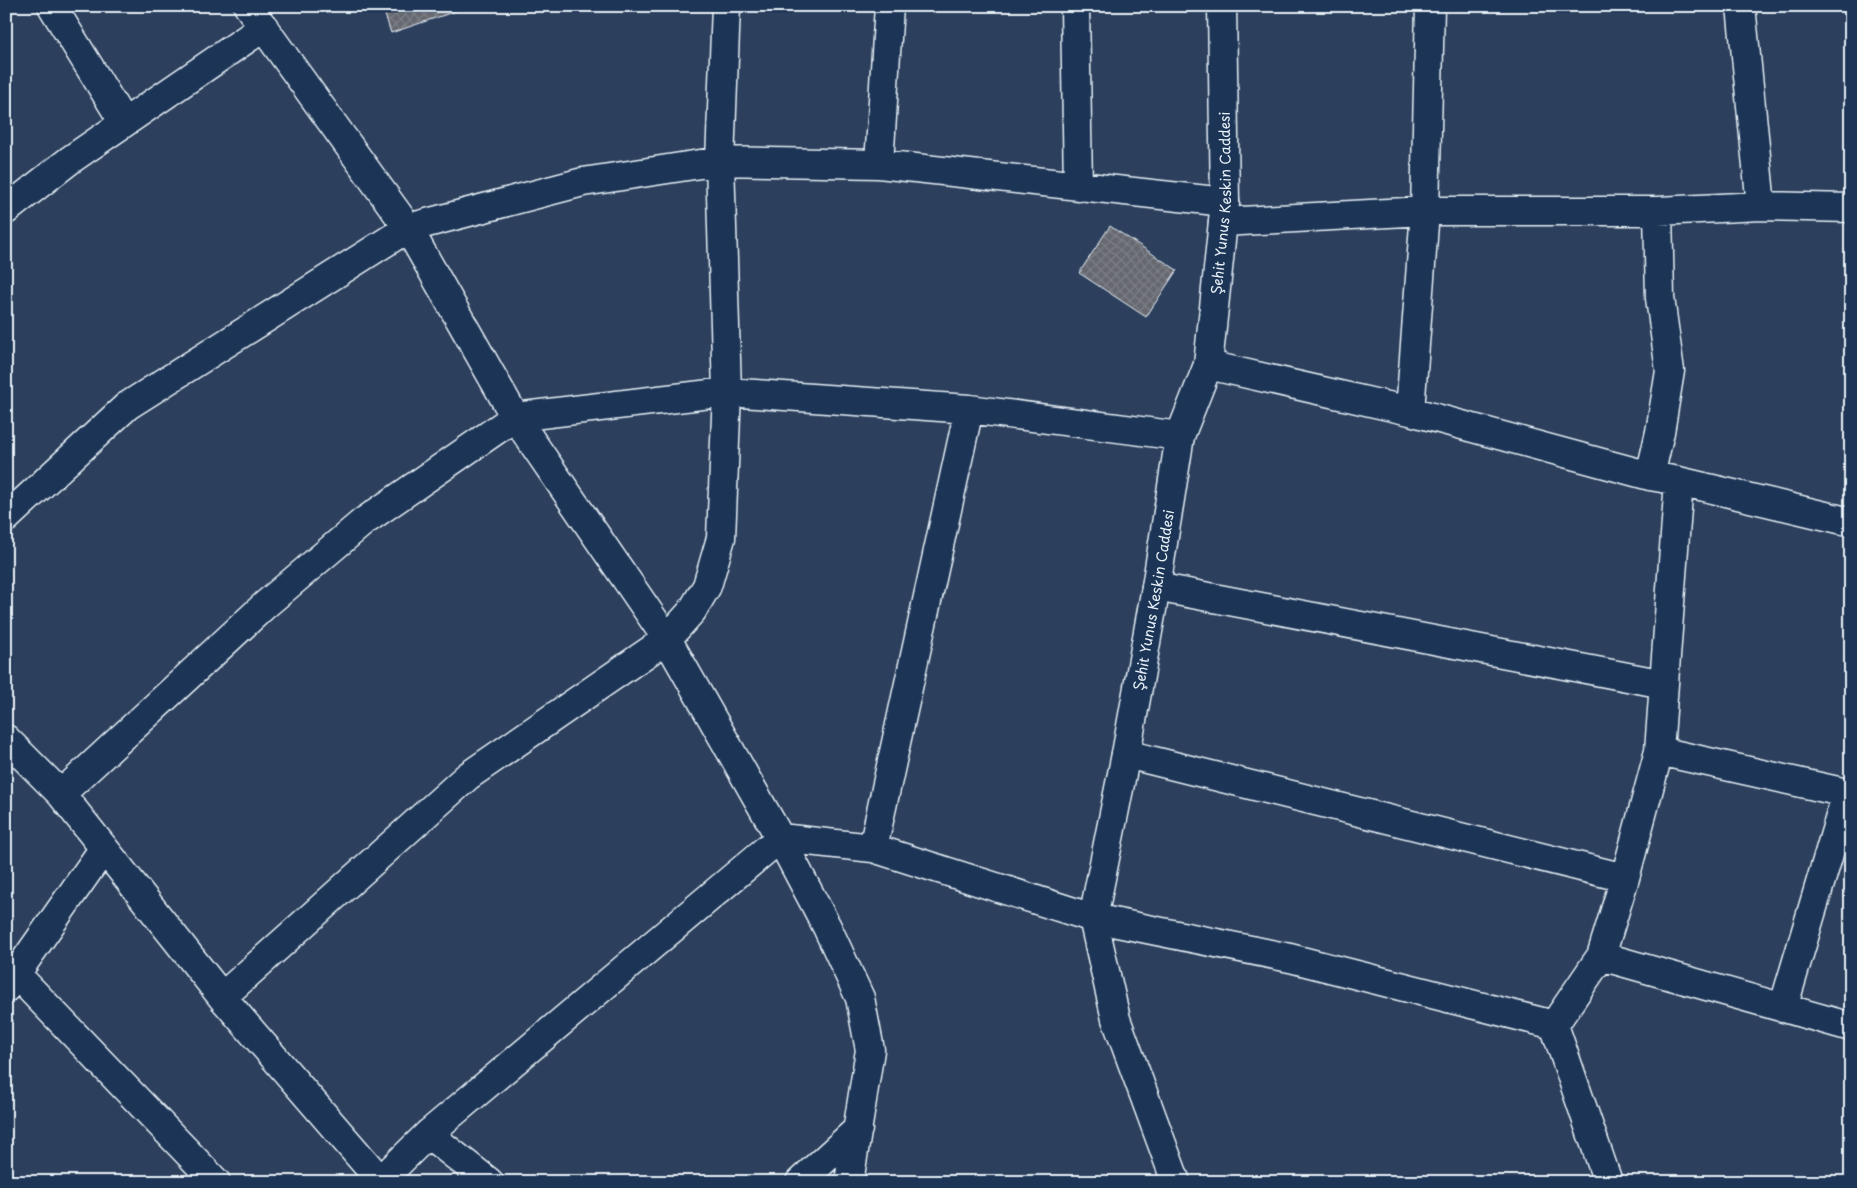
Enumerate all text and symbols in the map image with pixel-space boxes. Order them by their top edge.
street label: Şehit Yunus Keskin Caddesi [1205,111,1236,296]
street label: Şehit Yunus Keskin Caddesi [1127,508,1179,692]

